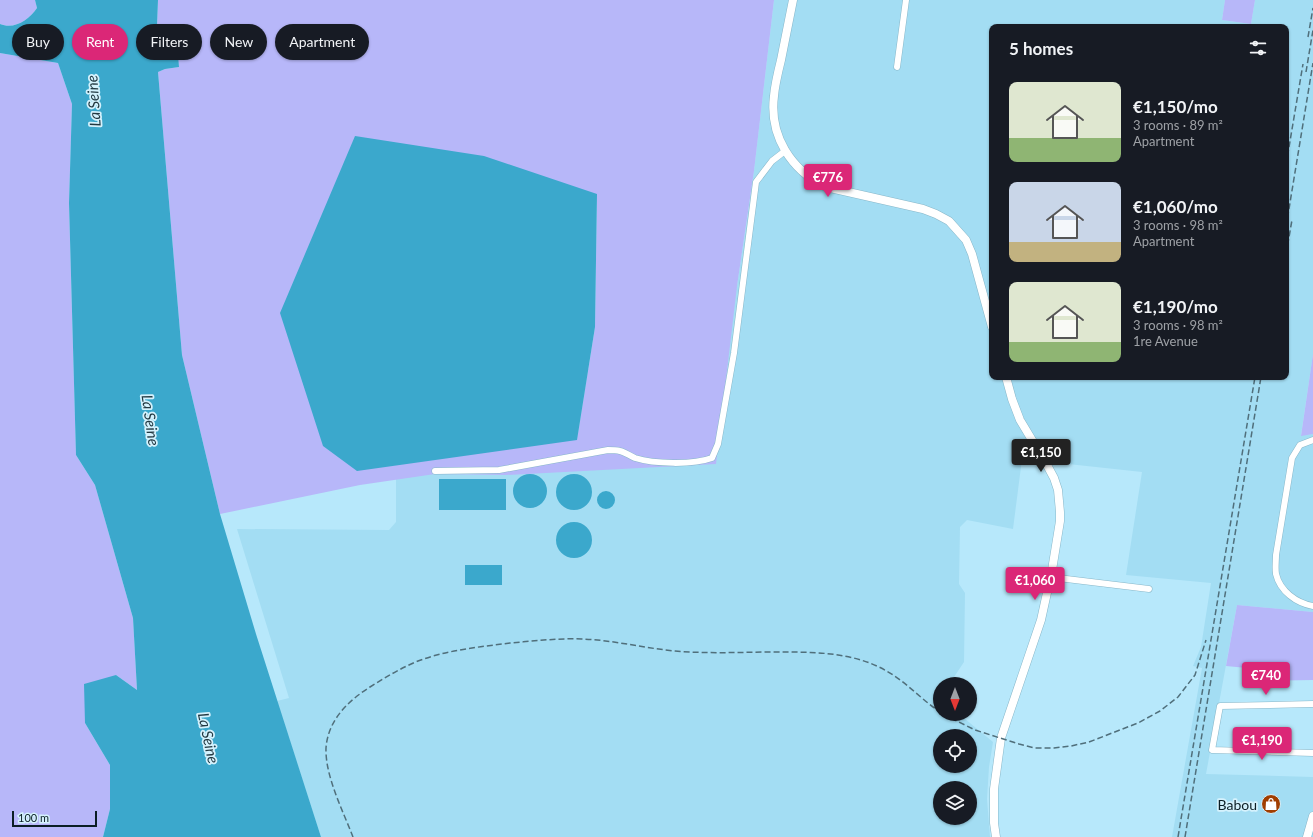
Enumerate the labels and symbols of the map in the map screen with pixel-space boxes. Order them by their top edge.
water label: La Seine [82,75,104,127]
pin: €776 [804,164,852,198]
water label: La Seine [139,393,163,447]
pin: €1,150 [1008,439,1074,473]
pin: €1,060 [1002,567,1068,601]
pin: €740 [1242,662,1290,696]
north arrow [933,677,977,721]
water label: La Seine [195,711,223,765]
pin: €1,190 [1229,727,1295,761]
shop icon: Babou [1260,793,1282,815]
place label: Babou [1218,796,1257,813]
scale bar [12,809,97,828]

